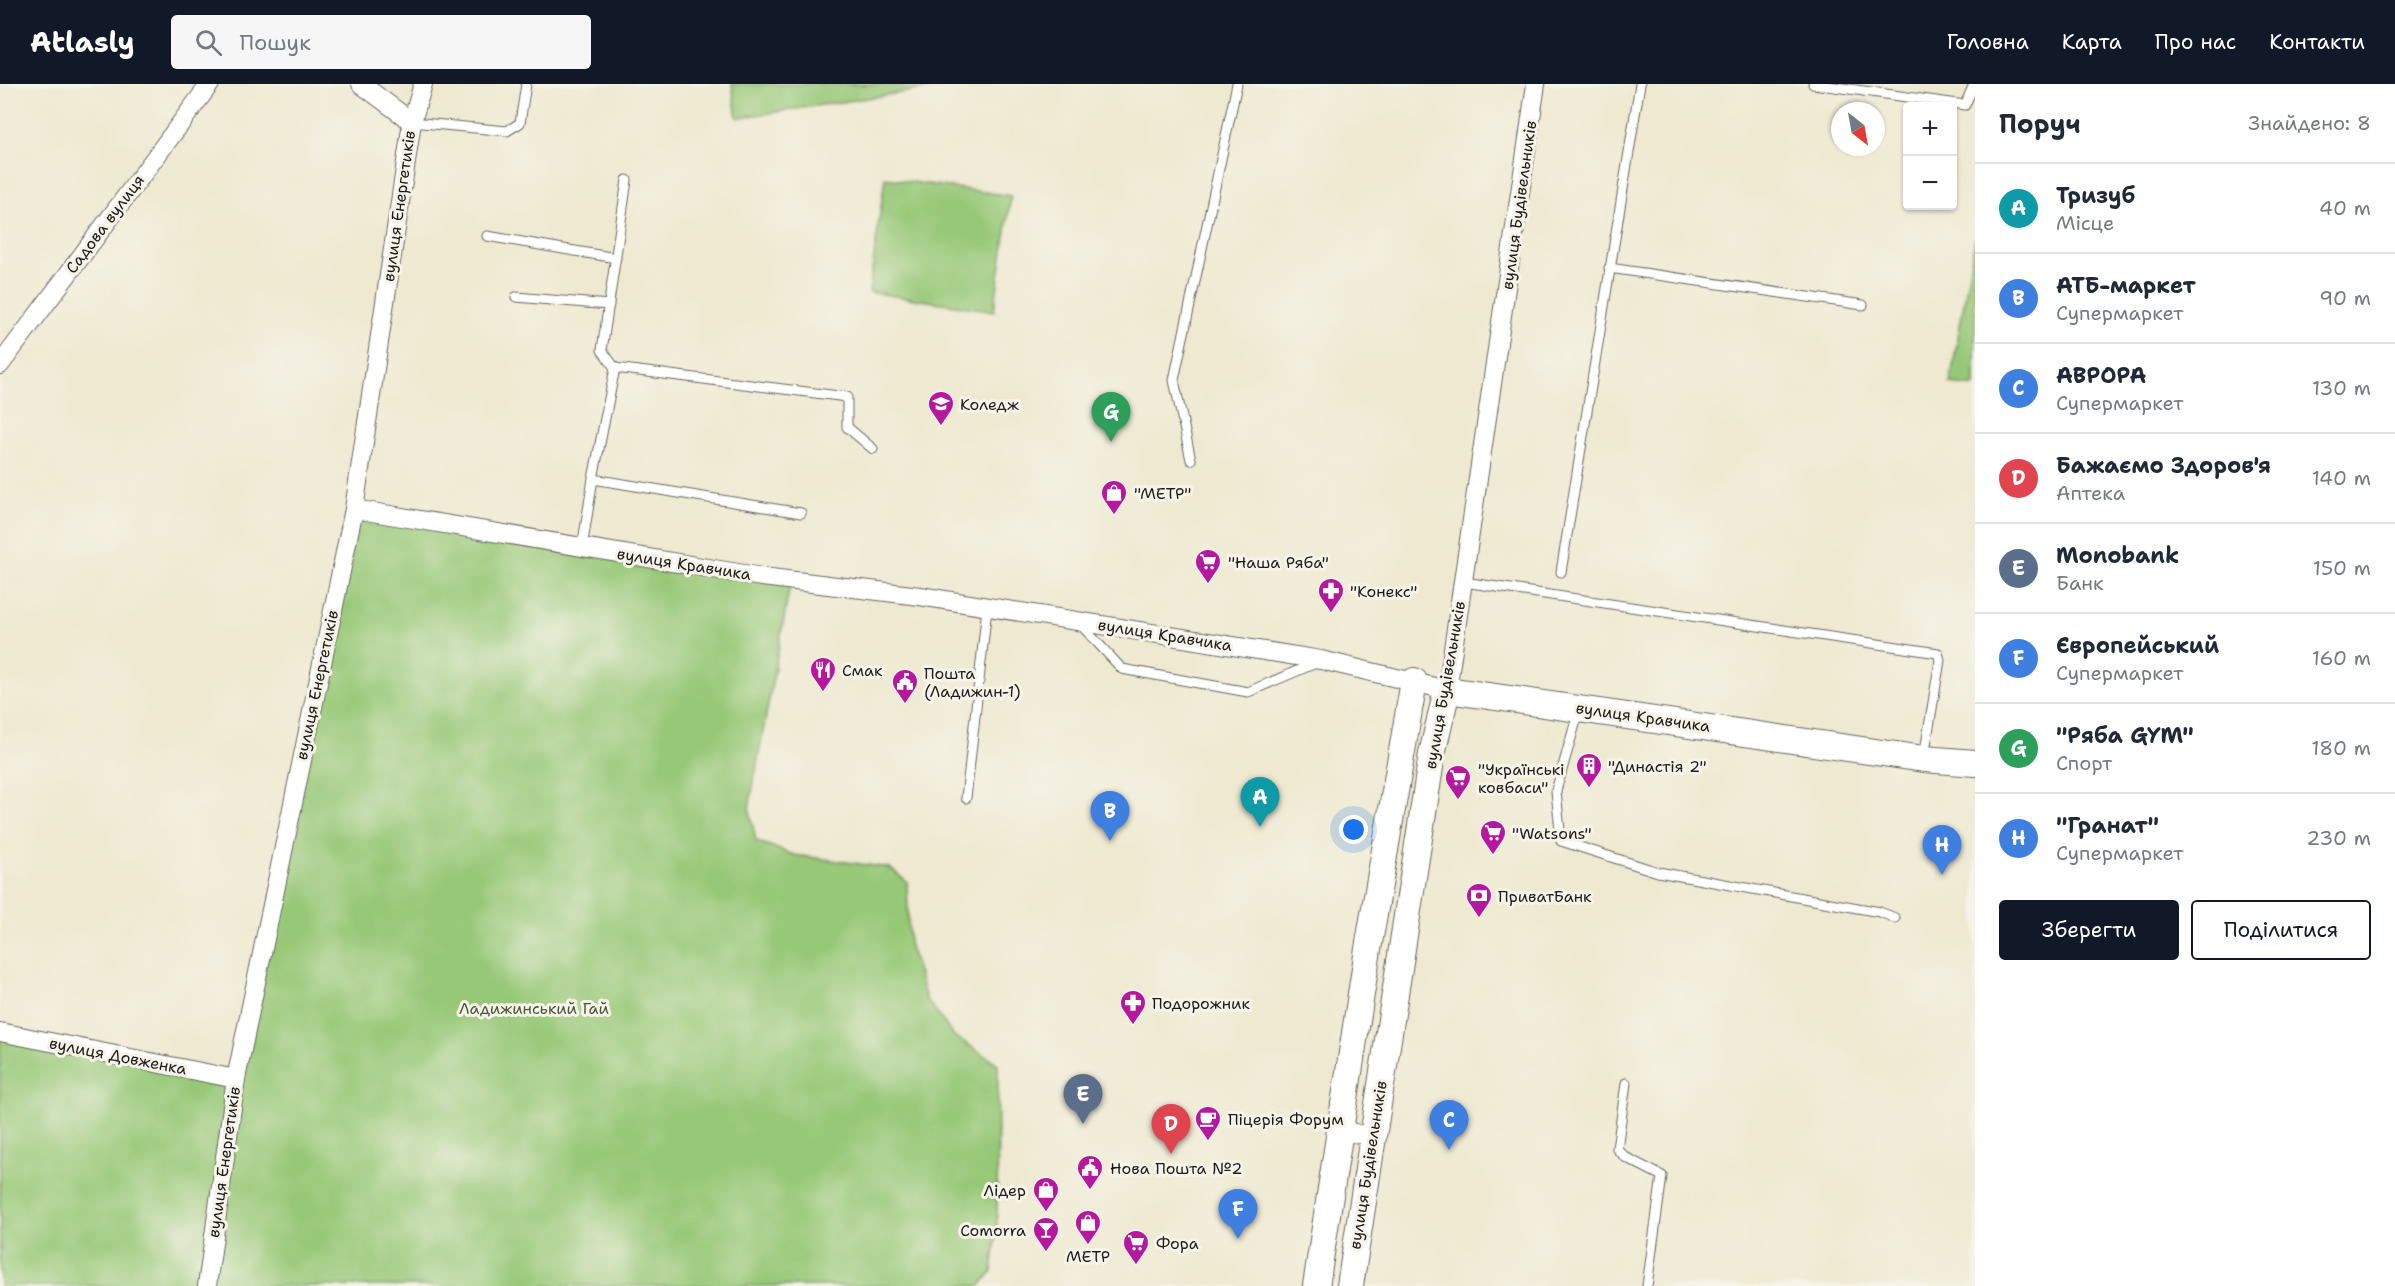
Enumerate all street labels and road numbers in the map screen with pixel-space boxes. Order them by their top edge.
street label: вулиця Будівельників [1497,119,1541,291]
street label: вулиця Енергетиків [378,129,420,283]
street label: Садова вулиця [61,170,149,278]
street label: вулиця Кравчика [615,543,753,585]
street label: вулиця Будівельників [1420,599,1470,771]
street label: вулиця Енергетиків [291,608,343,762]
street label: вулиця Кравчика [1096,614,1234,656]
street label: вулиця Кравчика [1574,697,1712,737]
street label: вулиця Довженка [48,1032,189,1080]
street label: вулиця Будівельників [1344,1079,1392,1251]
street label: вулиця Енергетиків [203,1085,245,1239]

